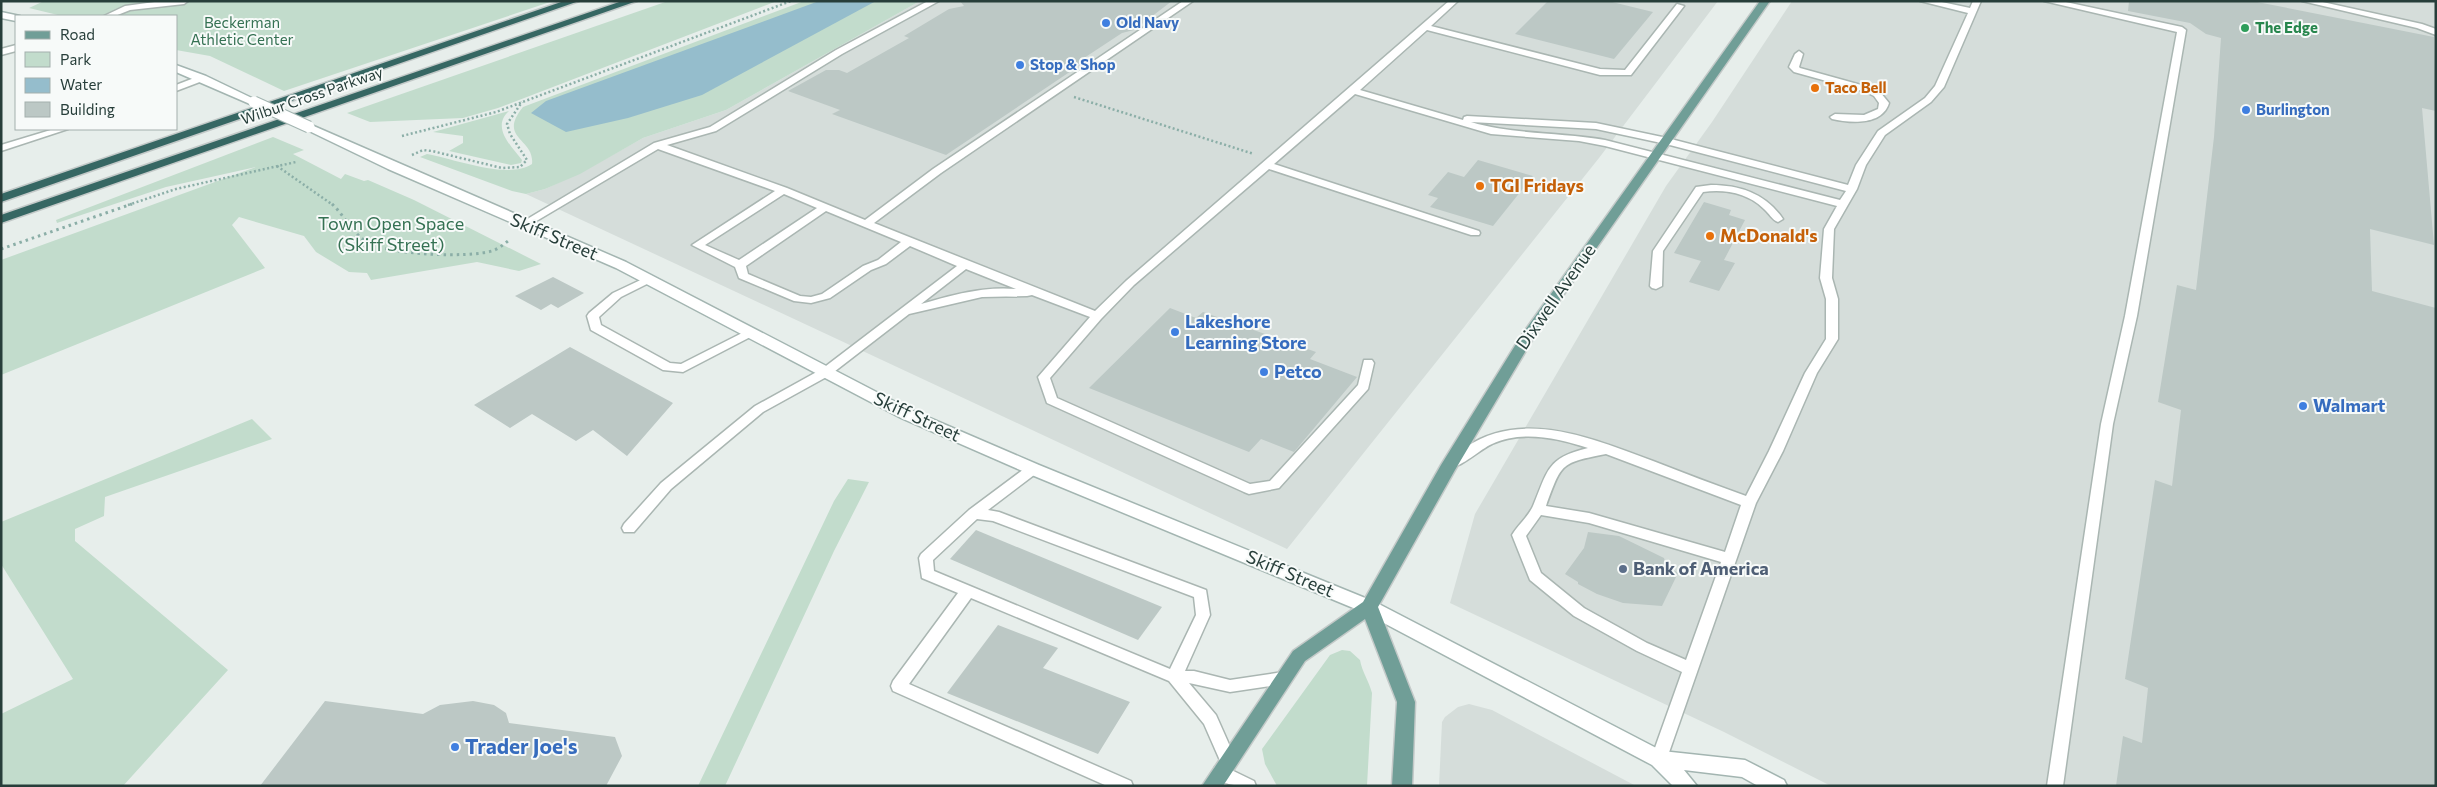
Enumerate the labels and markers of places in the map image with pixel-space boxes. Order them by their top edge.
place label: Old Navy [1116,13,1180,31]
marker: Old Navy [1100,17,1112,29]
place label: The Edge [2255,18,2318,36]
marker: The Edge [2239,22,2251,34]
place label: Stop & Shop [1030,55,1116,73]
marker: Stop & Shop [1014,59,1026,71]
place label: Taco Bell [1825,78,1887,96]
marker: Taco Bell [1809,82,1821,94]
place label: Burlington [2256,100,2330,118]
marker: Burlington [2240,104,2252,116]
place label: TGI Fridays [1490,174,1584,196]
marker: TGI Fridays [1474,180,1486,192]
place label: McDonald's [1720,224,1818,246]
marker: McDonald's [1704,230,1716,242]
place label: Lakeshore Learning Store [1185,310,1307,353]
marker: Lakeshore Learning Store [1169,326,1181,338]
place label: Petco [1274,360,1322,382]
marker: Petco [1258,366,1270,378]
place label: Walmart [2313,394,2386,416]
marker: Walmart [2297,400,2309,412]
place label: Bank of America [1633,557,1769,579]
marker: Bank of America [1617,563,1629,575]
place label: Trader Joe's [465,733,578,758]
marker: Trader Joe's [449,741,461,753]

